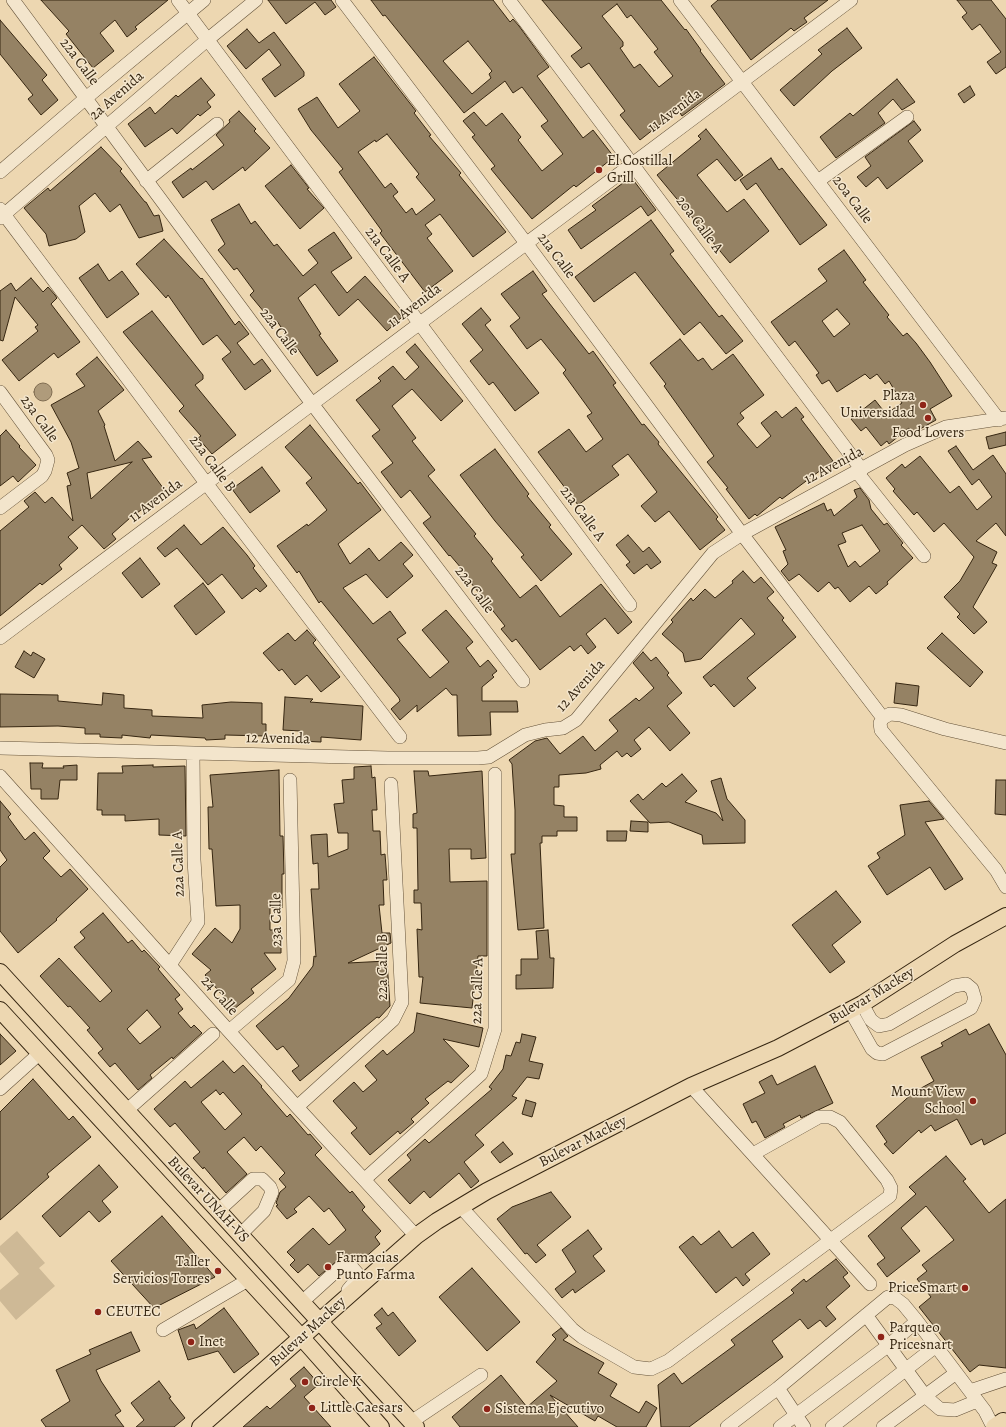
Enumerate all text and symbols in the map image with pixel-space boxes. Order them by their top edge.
street label: 22a Calle [55,35,103,89]
street label: 2a Avenida [86,67,148,125]
street label: 11 Avenida [645,85,705,137]
place label: El Costillal Grill [607,152,672,187]
marker: El Costillal Grill [594,165,604,175]
street label: 20a Calle [828,172,876,228]
street label: 20a Calle A [672,193,726,257]
street label: 21a Calle A [360,224,414,286]
street label: 21a Calle [533,230,579,282]
street label: 11 Avenida [385,280,445,332]
street label: 22a Calle [255,305,303,359]
place label: Plaza Universidad [840,387,915,422]
street label: 23a Calle [16,392,62,446]
marker: Plaza Universidad [918,400,928,410]
marker: Food Lovers [923,413,933,423]
place label: Food Lovers [892,424,964,442]
street label: 22a Calle B [185,432,239,496]
street label: 12 Avenida [801,443,867,489]
street label: 11 Avenida [126,475,186,527]
street label: 21a Calle A [555,483,609,545]
street label: 22a Calle [450,563,498,617]
street label: 12 Avenida [553,656,609,716]
street label: 12 Avenida [246,729,310,749]
street label: 22a Calle A [169,831,189,897]
street label: 23a Calle [268,893,286,947]
street label: 22a Calle B [374,934,392,1000]
street label: 22a Calle A [468,958,488,1024]
street label: Bulevar Mackey [826,964,918,1028]
street label: 24 Calle [196,972,242,1020]
place label: Mount View School [891,1083,965,1118]
marker: Mount View School [968,1096,978,1106]
street label: Bulevar Mackey [536,1112,630,1172]
street label: Bulevar UNAH-VS [163,1153,253,1247]
place label: Farmacias Punto Farma [336,1249,415,1284]
place label: Taller Servicios Torres [113,1253,210,1288]
marker: Farmacias Punto Farma [323,1262,333,1272]
marker: Taller Servicios Torres [213,1266,223,1276]
place label: PriceSmart [888,1279,957,1297]
marker: PriceSmart [960,1283,970,1293]
street label: Bulevar Mackey [266,1293,350,1371]
place label: CEUTEC [106,1303,161,1321]
marker: CEUTEC [93,1307,103,1317]
place label: Parqueo Pricesnart [889,1319,952,1354]
marker: Parqueo Pricesnart [876,1332,886,1342]
place label: Inet [199,1333,224,1351]
marker: Inet [186,1337,196,1347]
place label: Circle K [313,1373,361,1391]
marker: Circle K [300,1377,310,1387]
place label: Little Caesars [320,1399,403,1417]
place label: Sistema Ejecutivo [495,1400,604,1418]
marker: Little Caesars [307,1403,317,1413]
marker: Sistema Ejecutivo [482,1404,492,1414]

